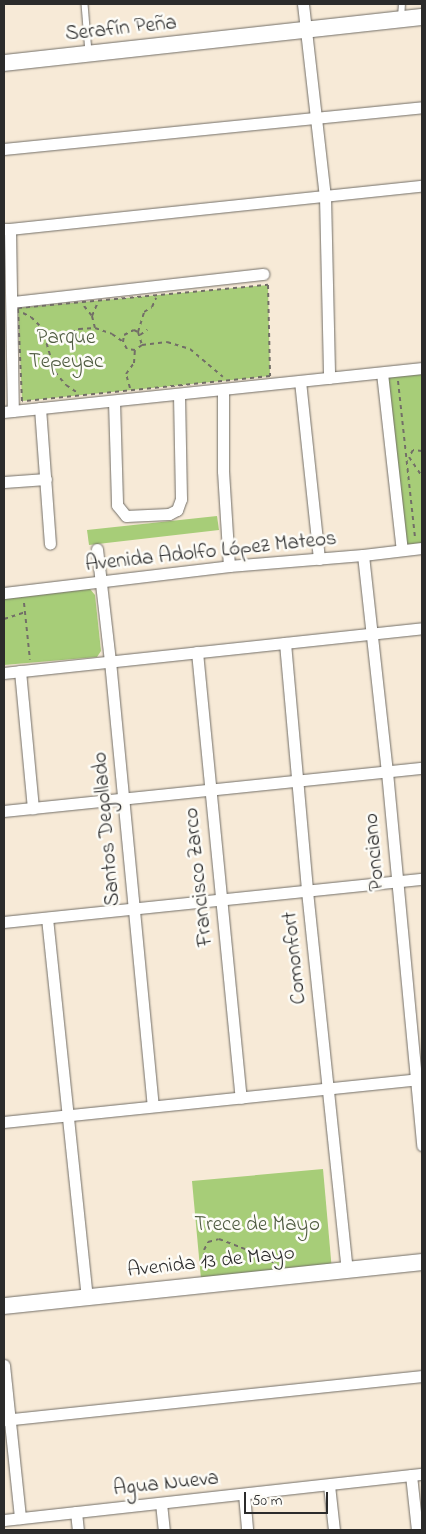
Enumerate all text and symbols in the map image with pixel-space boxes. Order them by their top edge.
street label: Serafín Peña [64,11,178,47]
park label: Parque Tepeyac [29,325,103,375]
street label: Avenida Adolfo López Mateos [84,526,338,578]
street label: Santos Degollado [88,751,126,907]
street label: Francisco Zarco [179,806,219,948]
street label: Ponciano [359,812,391,892]
street label: Comonfort [278,910,312,1006]
park label: Trece de Mayo [194,1212,320,1238]
street label: Avenida 13 de Mayo [126,1241,296,1283]
street label: Agua Nueva [112,1466,220,1502]
scale bar [246,1482,330,1514]
text: 50 m [252,1490,282,1512]

